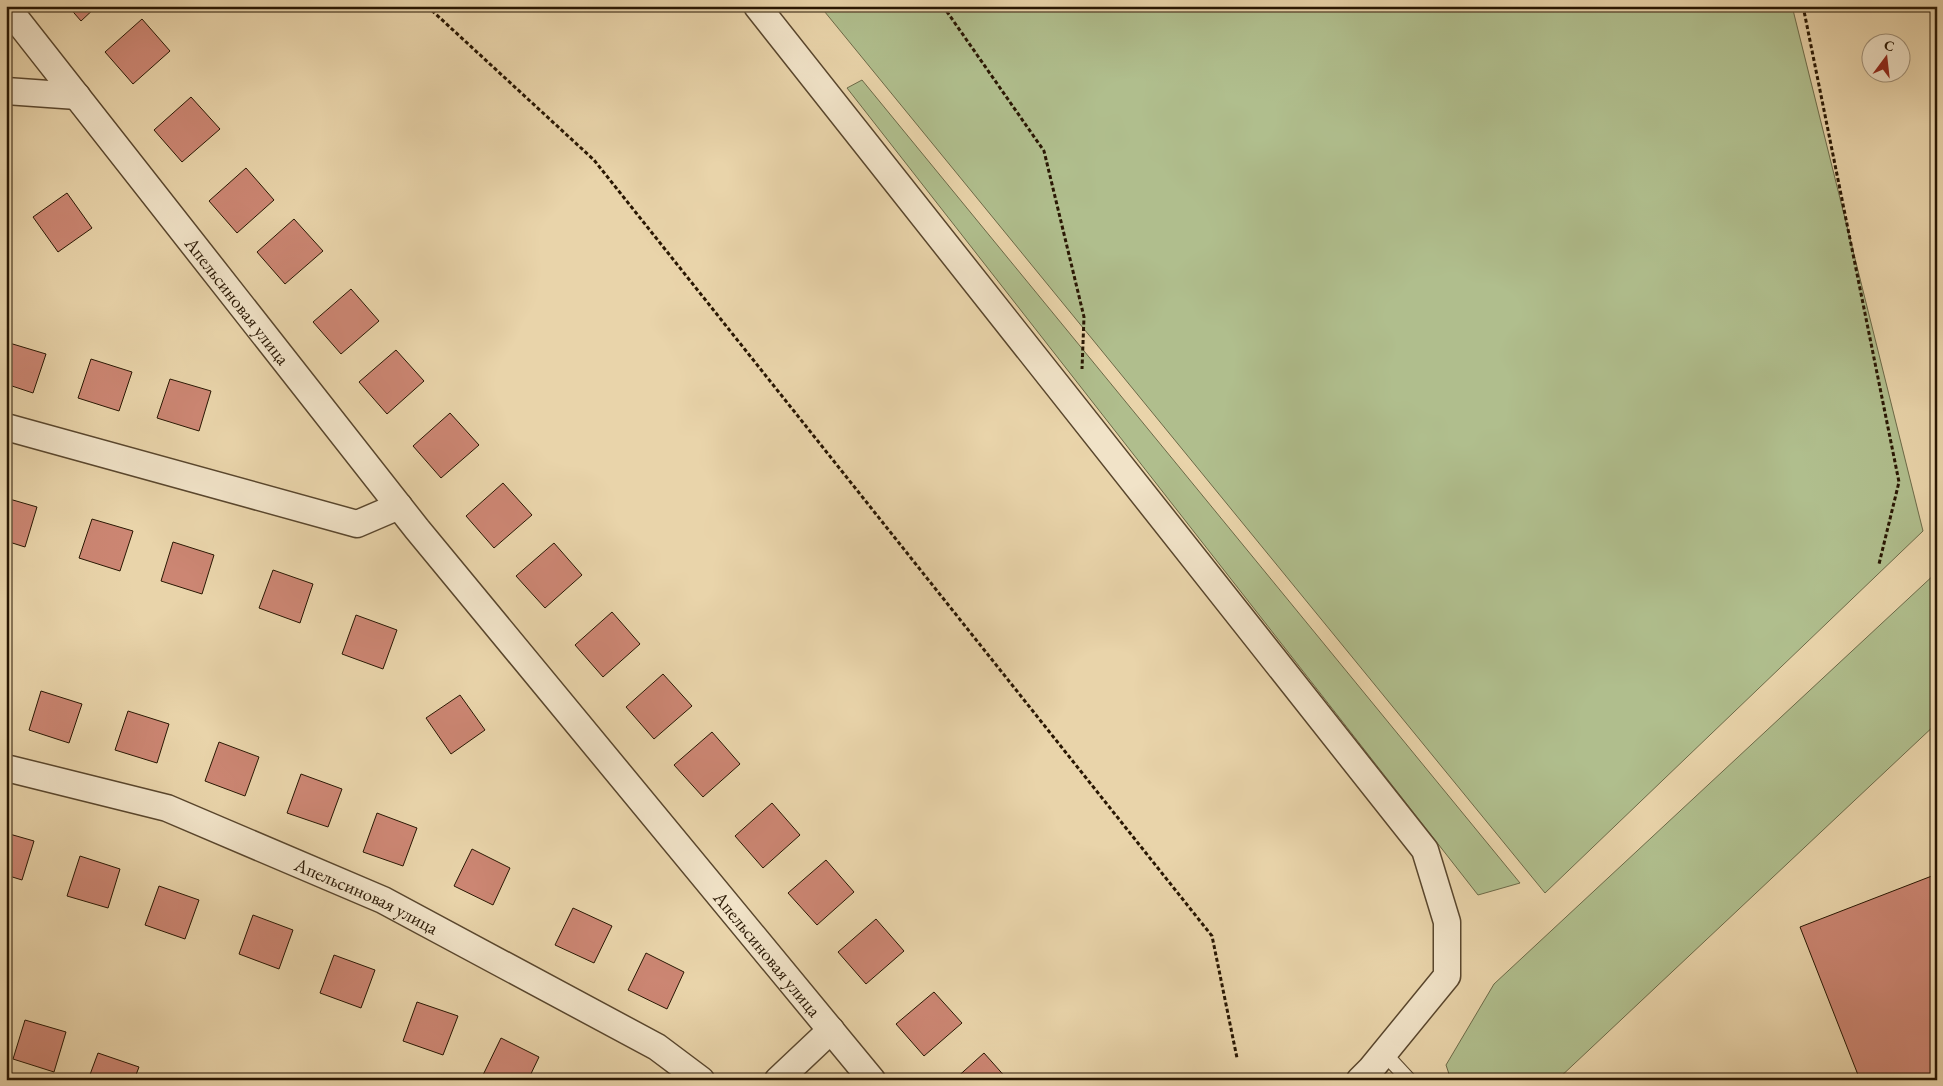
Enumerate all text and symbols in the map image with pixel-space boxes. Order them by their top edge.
north arrow [1860,32,1910,82]
text: С [1882,35,1897,55]
street label: Апельсиновая улица [179,231,296,370]
street label: Апельсиновая улица [290,851,443,940]
street label: Апельсиновая улица [708,885,827,1022]

